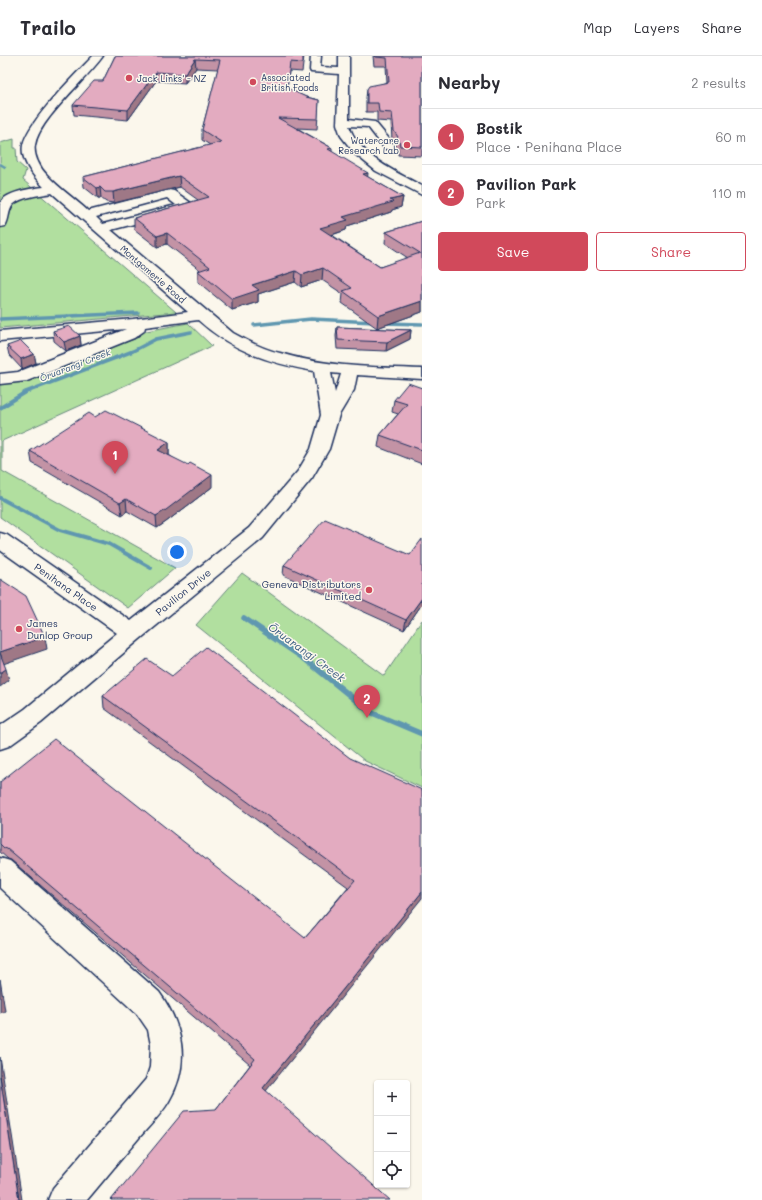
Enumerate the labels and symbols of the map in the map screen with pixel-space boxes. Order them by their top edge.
place label: Associated British Foods [261,72,319,93]
marker: Jack Links' - NZ [124,73,134,83]
place label: Jack Links' - NZ [137,73,206,84]
marker: Associated British Foods [248,77,258,87]
place label: Watercare Research Lab [338,135,399,156]
marker: Watercare Research Lab [402,140,412,150]
street label: Montgomerie Road [118,243,188,306]
water label: Ōruarangi Creek [38,346,112,384]
pin: 1 [102,441,128,474]
your location [167,542,187,562]
street label: Penihana Place [31,560,101,614]
street label: Pavilion Drive [152,565,214,619]
place label: Geneva Distributors Limited [262,577,361,603]
marker: Geneva Distributors Limited [364,585,374,595]
place label: James Dunlop Group [27,616,93,642]
water label: Ōruarangi Creek [266,619,349,685]
marker: James Dunlop Group [14,624,24,634]
pin: 2 [354,685,380,718]

